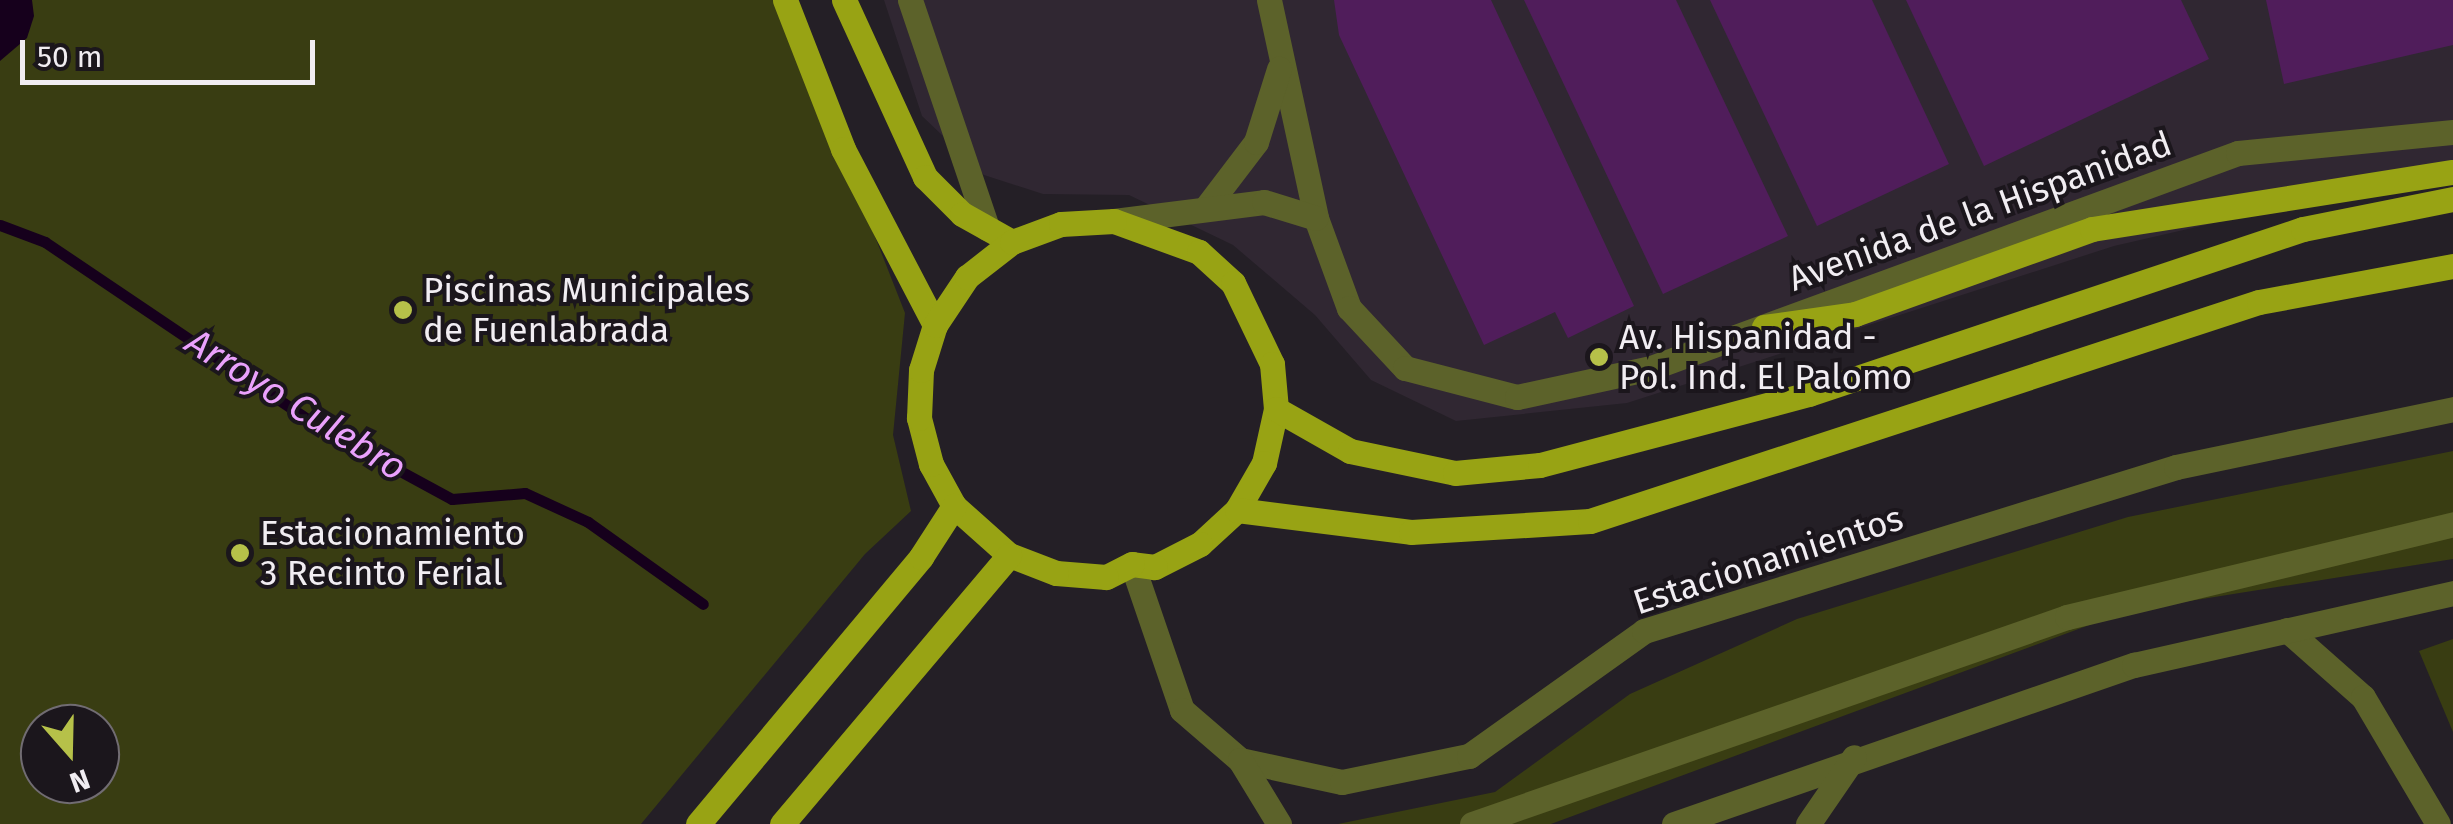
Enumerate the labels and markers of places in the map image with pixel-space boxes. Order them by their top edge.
place label: Piscinas Municipales de Fuenlabrada [423,269,750,351]
marker: Piscinas Municipales de Fuenlabrada [392,299,414,321]
place label: Av. Hispanidad - Pol. Ind. El Palomo [1619,316,1912,398]
marker: Av. Hispanidad - Pol. Ind. El Palomo [1588,346,1610,368]
place label: Estacionamiento 3 Recinto Ferial [260,512,525,594]
marker: Estacionamiento 3 Recinto Ferial [229,542,251,564]

